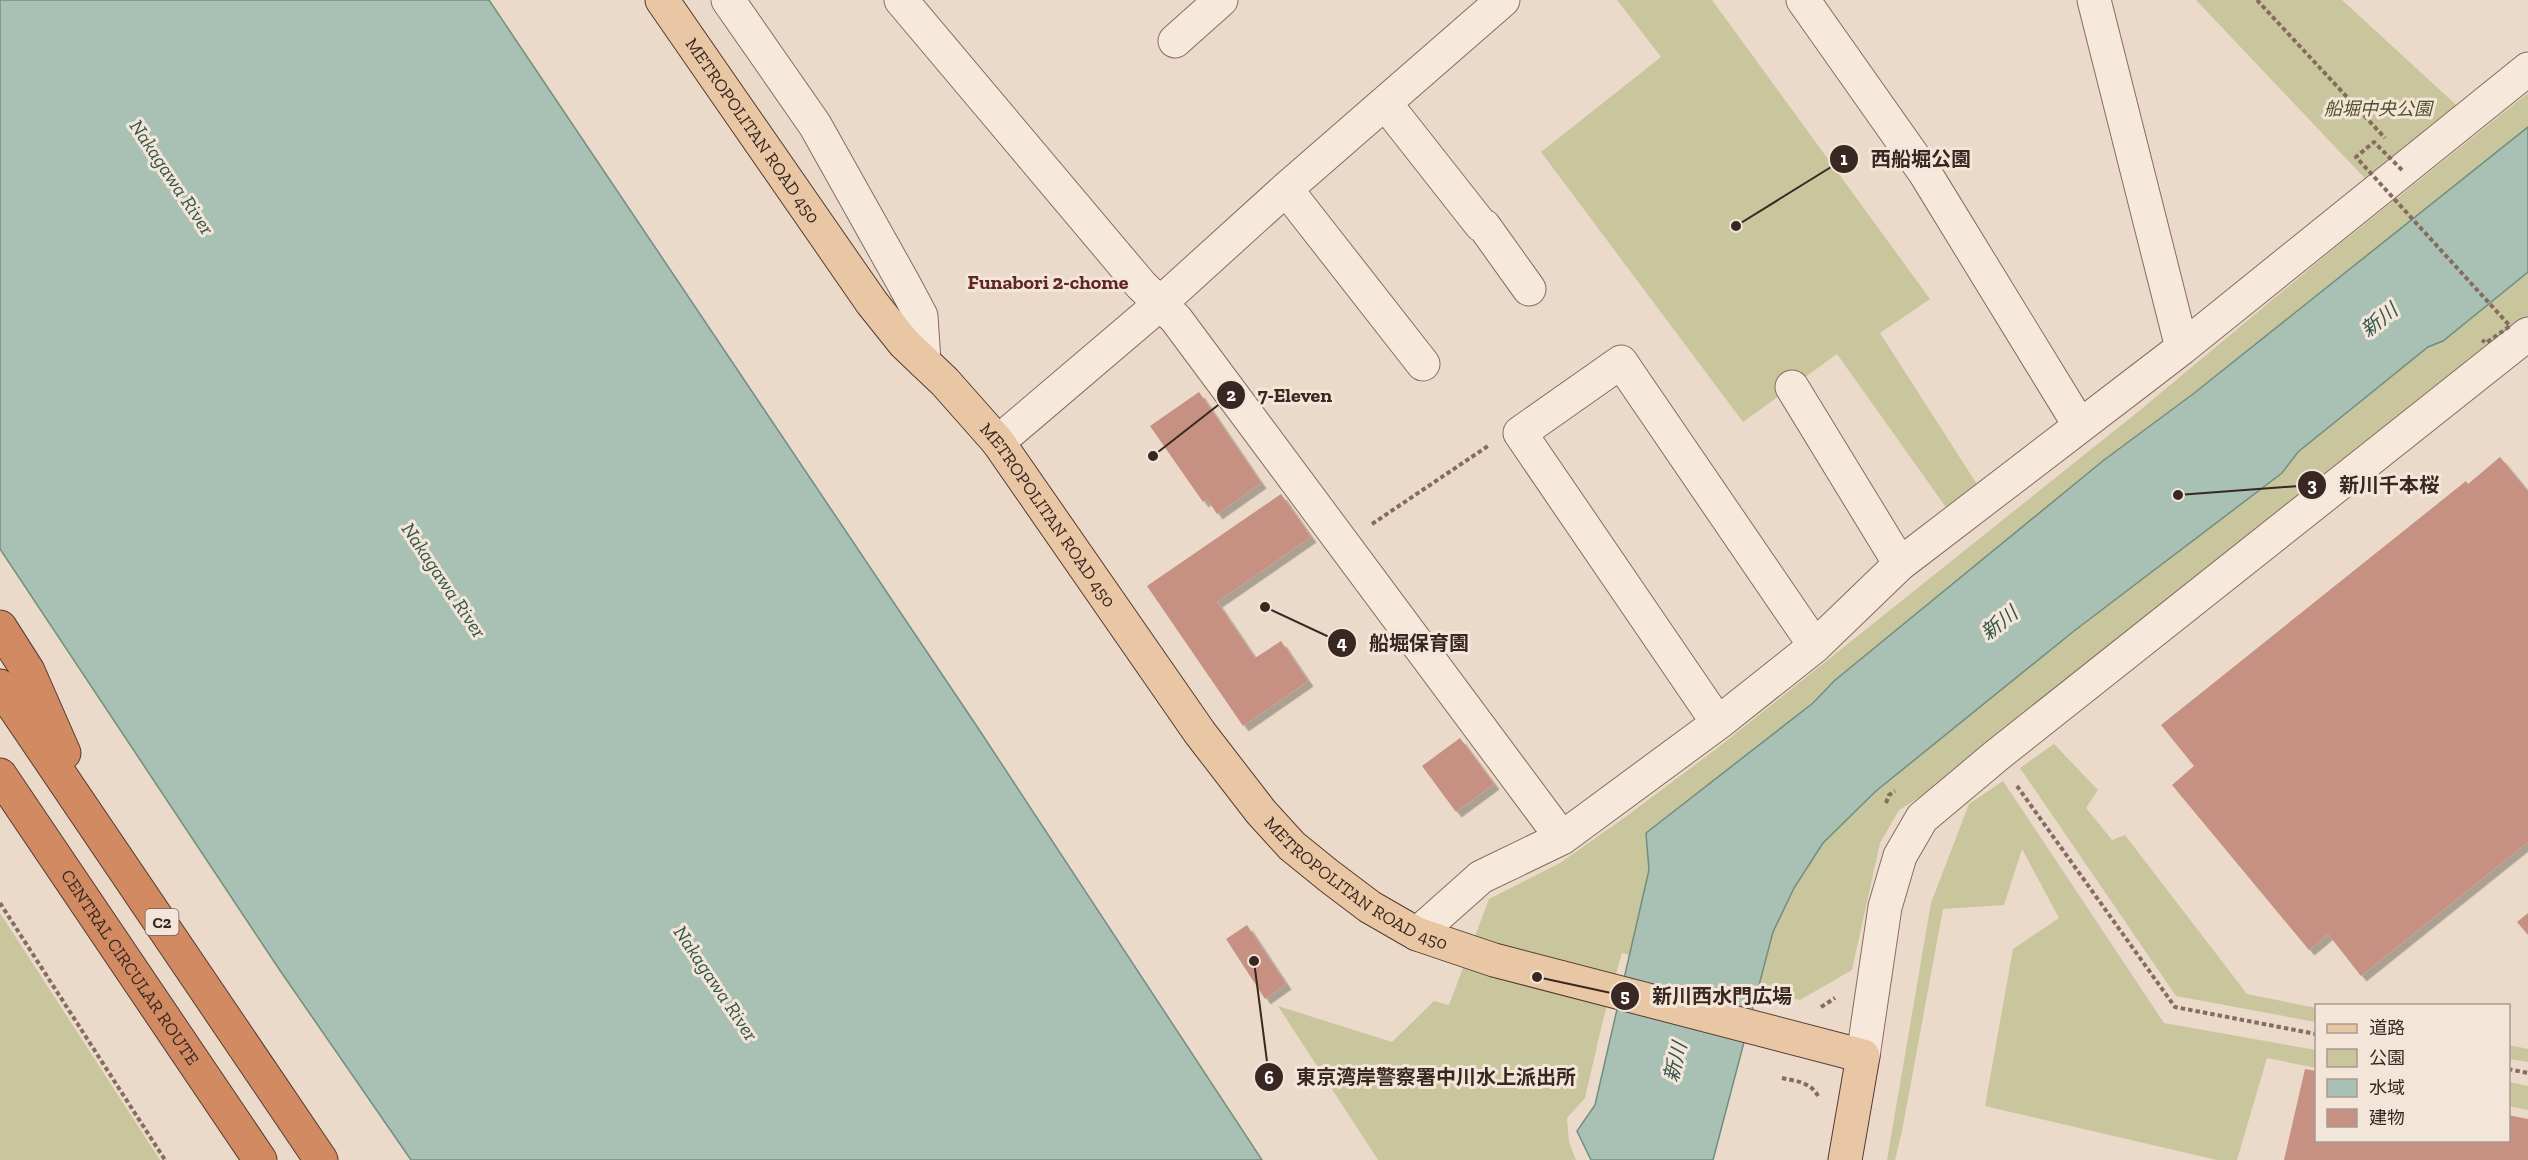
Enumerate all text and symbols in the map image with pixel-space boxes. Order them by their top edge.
street label: METROPOLITAN ROAD 450 [681,34,825,228]
park label: 船堀中央公園 [2324,98,2435,120]
water label: Nakagawa River [125,115,219,239]
callout: 西船堀公園 [1829,140,1983,178]
text: 西船堀公園 [1871,147,1971,171]
text: 1 [1840,148,1848,170]
district label: Funabori 2-chome [968,270,1129,294]
water label: 新川 [2356,297,2404,342]
callout: 7-Eleven [1216,376,1345,414]
text: 7-Eleven [1258,383,1332,407]
text: 2 [1226,384,1236,406]
street label: METROPOLITAN ROAD 450 [975,418,1120,612]
callout: 新川千本桜 [2297,466,2451,504]
text: 新川千本桜 [2339,473,2439,497]
text: 3 [2307,474,2317,496]
water label: Nakagawa River [397,518,491,642]
water label: 新川 [1976,600,2024,645]
callout: 船堀保育園 [1327,624,1481,662]
text: 船堀保育園 [1369,631,1469,655]
text: 4 [1337,632,1347,654]
street label: METROPOLITAN ROAD 450 [1260,812,1451,955]
street label: CENTRAL CIRCULAR ROUTE [56,865,204,1069]
road number: C2 [146,909,178,935]
water label: Nakagawa River [669,921,763,1045]
callout: 新川西水門広場 [1610,977,1804,1015]
text: 新川西水門広場 [1652,984,1792,1008]
text: 5 [1620,985,1630,1007]
legend [2315,1004,2510,1142]
text: 道路 [2369,1017,2405,1039]
water label: 新川 [1659,1038,1692,1084]
text: 公園 [2369,1047,2405,1069]
callout: 東京湾岸警察署中川水上派出所 [1254,1058,1588,1096]
text: 東京湾岸警察署中川水上派出所 [1296,1065,1576,1089]
text: 6 [1264,1067,1274,1089]
text: 水域 [2369,1077,2405,1099]
text: 建物 [2369,1107,2405,1129]

